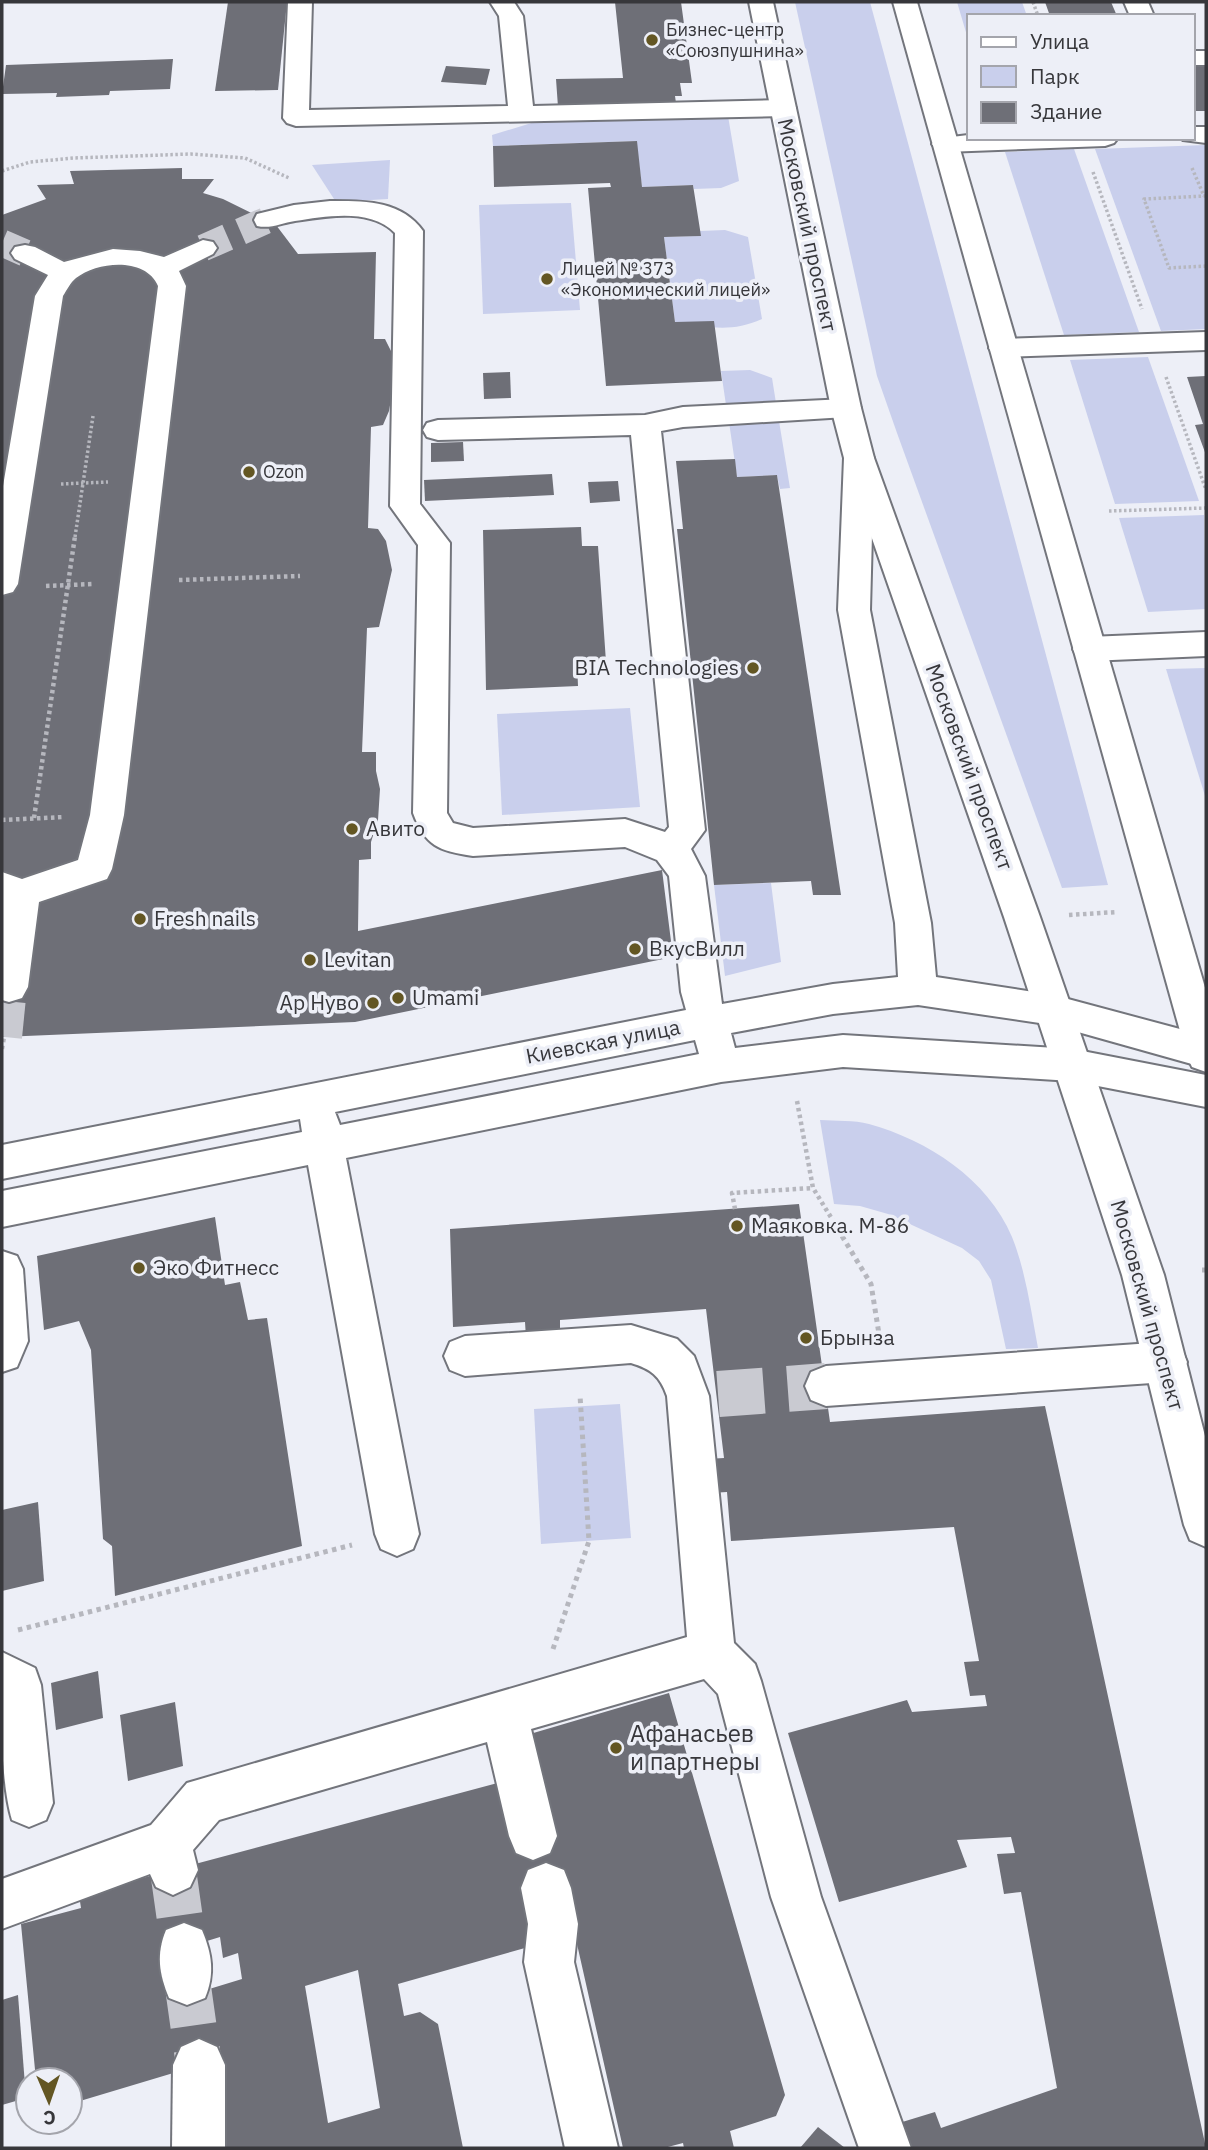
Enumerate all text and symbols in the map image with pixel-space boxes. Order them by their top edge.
legend [967,14,1194,140]
place label: Бизнес-центр «Союзпушнина» [666,18,804,62]
text: Улица [1030,27,1089,55]
marker: Бизнес-центр «Союзпушнина» [644,32,660,48]
text: Парк [1030,62,1080,90]
text: Здание [1030,97,1102,125]
street label: Московский проспект [772,116,844,334]
place label: Лицей № 373 «Экономический лицей» [561,257,770,301]
marker: Лицей № 373 «Экономический лицей» [539,271,555,287]
place label: Ozon [263,460,304,483]
marker: Ozon [241,464,257,480]
place label: BIA Technologies [575,653,739,681]
marker: BIA Technologies [745,660,761,676]
street label: Московский проспект [920,660,1020,874]
place label: Авито [366,814,425,842]
marker: Авито [344,821,360,837]
place label: Fresh nails [154,904,256,932]
marker: Fresh nails [132,911,148,927]
place label: ВкусВилл [649,934,745,962]
marker: ВкусВилл [627,941,643,957]
place label: Levitan [324,945,392,973]
marker: Levitan [302,952,318,968]
place label: Umami [412,983,479,1011]
place label: Ар Нуво [280,988,359,1016]
marker: Umami [390,990,406,1006]
marker: Ар Нуво [365,995,381,1011]
street label: Киевская улица [523,1012,682,1070]
street label: Московский проспект [1105,1196,1191,1413]
place label: Маяковка. М-86 [751,1211,909,1239]
marker: Маяковка. М-86 [729,1218,745,1234]
place label: Эко Фитнесс [153,1253,279,1281]
marker: Эко Фитнесс [131,1260,147,1276]
place label: Брынза [820,1323,895,1351]
marker: Брынза [798,1330,814,1346]
place label: Афанасьев и партнеры [630,1717,760,1777]
marker: Афанасьев и партнеры [608,1740,624,1756]
north arrow [14,2066,84,2136]
text: С [43,2106,56,2130]

